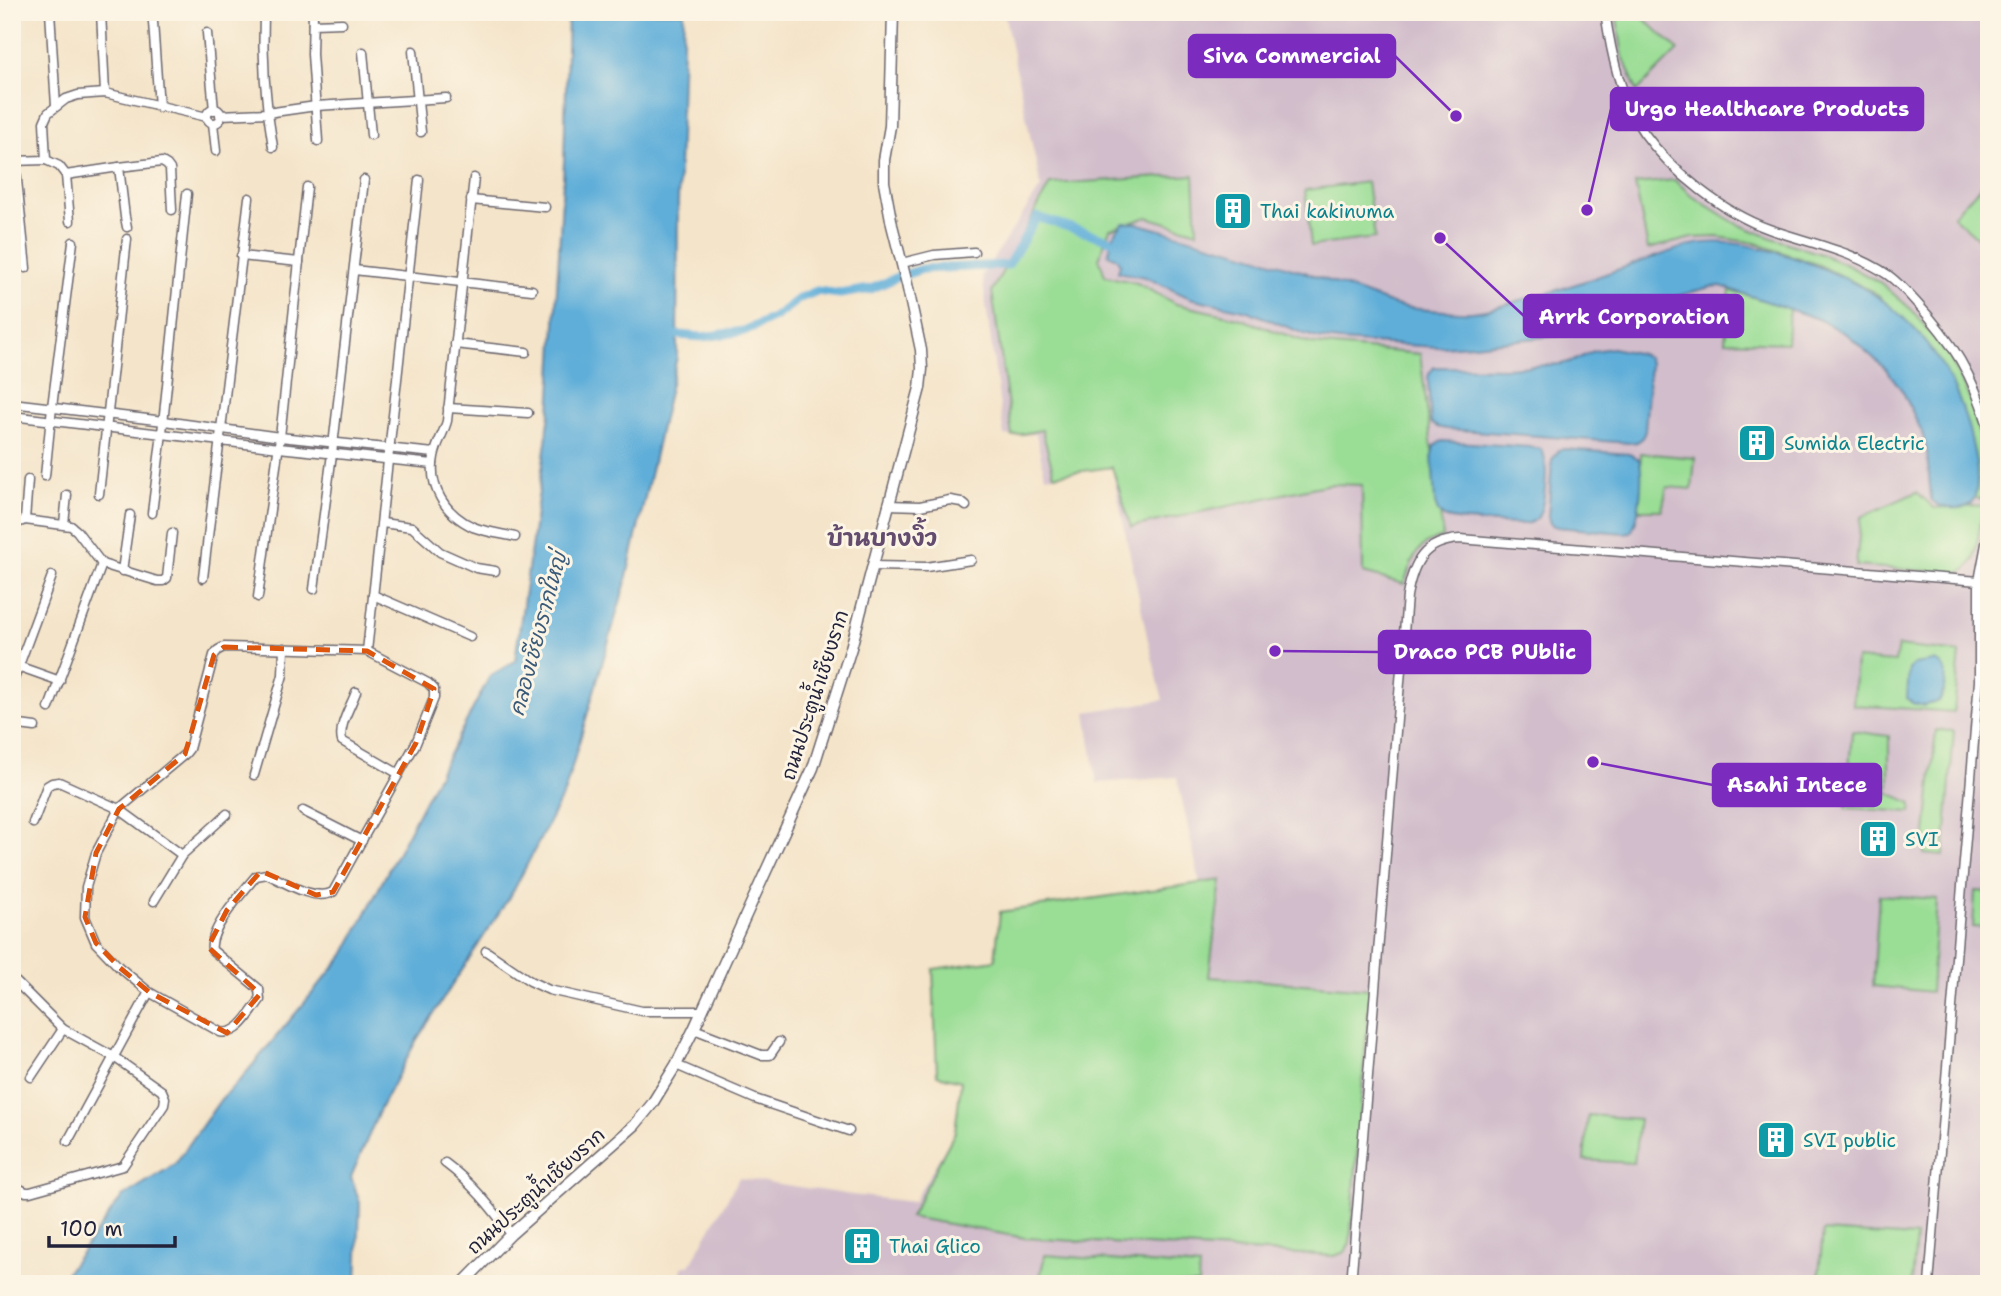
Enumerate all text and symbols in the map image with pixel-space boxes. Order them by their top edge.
callout: Siva Commercial [1189,35,1395,77]
text: Siva Commercial [1203,42,1381,70]
callout: Urgo Healthcare Products [1611,88,1923,130]
text: Urgo Healthcare Products [1625,95,1909,123]
building icon: Thai kakinuma [1212,190,1254,232]
place label: Thai kakinuma [1260,199,1395,224]
callout: Arrk Corporation [1524,295,1743,337]
text: Arrk Corporation [1539,303,1729,331]
building icon: Sumida Electric [1736,422,1778,464]
place label: Sumida Electric [1784,431,1925,456]
district label: บ้านบางงิ้ว [827,516,937,553]
water label: คลองเชียงรากใหญ่ [503,545,574,719]
street label: ถนนประตูน้ำเชียงราก [772,606,856,784]
callout: Draco PCB PUblic [1379,631,1590,673]
text: Draco PCB PUblic [1394,638,1576,666]
callout: Asahi Intece [1713,764,1881,806]
text: Asahi Intece [1727,771,1867,799]
building icon: SVI [1857,818,1899,860]
place label: SVI [1905,827,1939,852]
street label: ถนนประตูน้ำเชียงราก [459,1119,612,1261]
building icon: SVI public [1755,1119,1797,1161]
place label: SVI public [1803,1128,1896,1153]
scale bar [49,1205,175,1249]
text: 100 m [60,1215,123,1243]
building icon: Thai Glico [841,1225,883,1267]
place label: Thai Glico [889,1234,981,1259]

